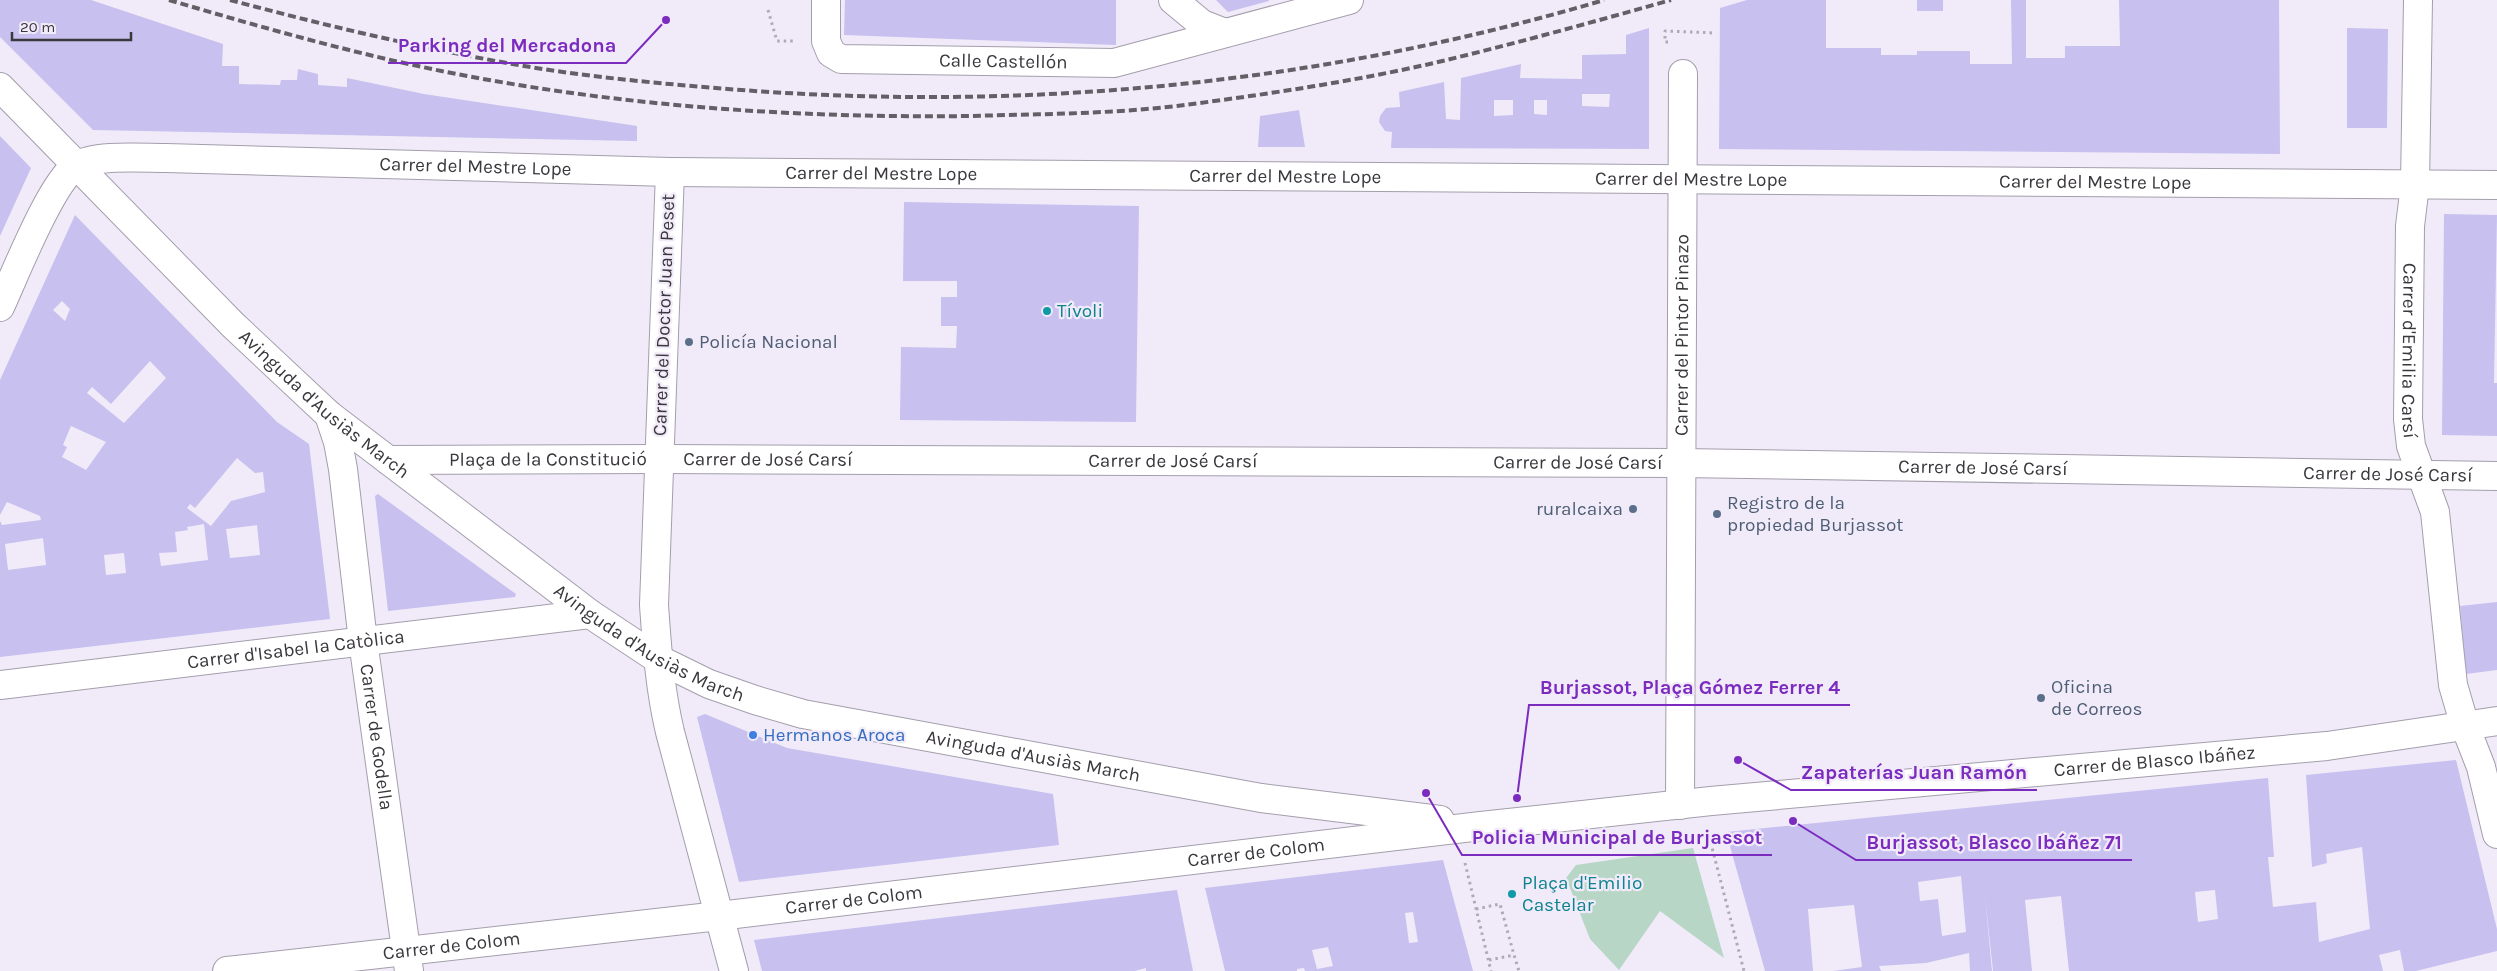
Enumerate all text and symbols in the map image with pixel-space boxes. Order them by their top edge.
scale bar [12,10,131,42]
text: 20 m [20,18,55,36]
callout: Parking del Mercadona [388,28,626,63]
text: Parking del Mercadona [398,34,616,57]
street label: Calle Castellón [939,49,1068,73]
street label: Carrer del Mestre Lope [379,153,572,180]
street label: Carrer del Mestre Lope [785,162,977,185]
street label: Carrer del Mestre Lope [1189,165,1381,188]
street label: Carrer del Mestre Lope [1595,168,1787,191]
street label: Carrer del Mestre Lope [1999,170,2191,194]
street label: Carrer del Doctor Juan Peset [649,194,679,436]
street label: Carrer del Pintor Pinazo [1671,234,1693,436]
street label: Carrer d'Emilia Carsí [2397,263,2421,440]
place label: Tívoli [1057,300,1103,322]
marker: Tívoli [1041,305,1053,317]
street label: Avinguda d'Ausiàs March [234,325,414,483]
place label: Policía Nacional [699,331,838,353]
marker: Policía Nacional [683,336,695,348]
street label: Plaça de la Constitució [449,448,647,471]
street label: Carrer de José Carsí [683,448,853,471]
street label: Carrer de José Carsí [1088,450,1258,472]
street label: Carrer de José Carsí [1493,451,1663,474]
street label: Carrer de José Carsí [1898,455,2068,480]
street label: Carrer de José Carsí [2303,462,2473,487]
place label: Registro de la propiedad Burjassot [1727,492,1903,536]
place label: ruralcaixa [1536,498,1623,520]
marker: ruralcaixa [1627,503,1639,515]
marker: Registro de la propiedad Burjassot [1711,508,1723,520]
street label: Avinguda d'Ausiàs March [549,579,747,706]
street label: Carrer d'Isabel la Catòlica [186,625,406,673]
street label: Carrer de Godella [355,662,397,811]
callout: Burjassot, Plaça Gómez Ferrer 4 [1529,670,1850,705]
text: Burjassot, Plaça Gómez Ferrer 4 [1540,676,1840,699]
place label: Oficina de Correos [2051,676,2142,720]
marker: Oficina de Correos [2035,692,2047,704]
place label: Hermanos Aroca [763,724,905,746]
street label: Avinguda d'Ausiàs March [924,726,1142,787]
marker: Hermanos Aroca [747,729,759,741]
street label: Carrer de Blasco Ibáñez [2053,741,2256,781]
callout: Zapaterías Juan Ramón [1791,755,2037,790]
text: Zapaterías Juan Ramón [1801,761,2027,784]
callout: Policia Municipal de Burjassot [1462,820,1772,855]
callout: Burjassot, Blasco Ibáñez 71 [1856,825,2132,860]
text: Policia Municipal de Burjassot [1472,826,1762,849]
text: Burjassot, Blasco Ibáñez 71 [1866,831,2122,854]
street label: Carrer de Colom [1186,834,1326,872]
place label: Plaça d'Emilio Castelar [1522,872,1642,916]
street label: Carrer de Colom [784,881,924,919]
marker: Plaça d'Emilio Castelar [1506,888,1518,900]
street label: Carrer de Colom [382,927,521,964]

